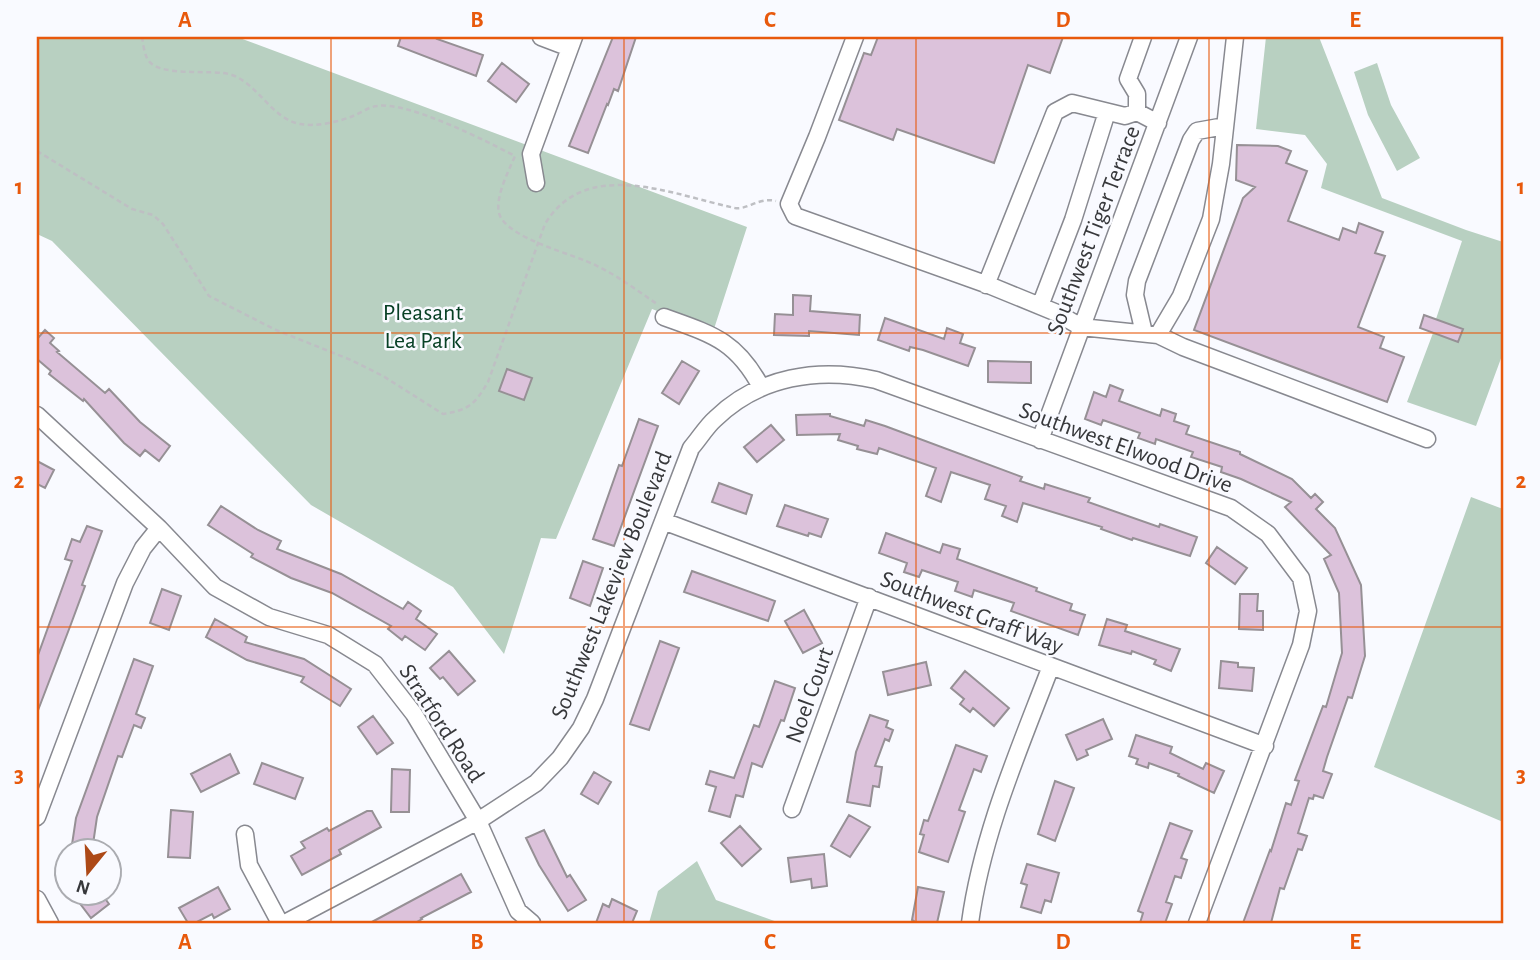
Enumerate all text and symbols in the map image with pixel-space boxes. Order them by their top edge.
text: A [178,9,192,32]
text: B [470,9,484,32]
text: C [764,9,776,32]
text: D [1055,9,1071,32]
text: E [1349,9,1361,32]
street label: Southwest Tiger Terrace [1043,122,1145,338]
text: 1 [15,176,23,199]
text: 1 [1517,176,1525,199]
park label: Pleasant Lea Park [383,301,464,353]
street label: Southwest Elwood Drive [1016,398,1236,498]
street label: Southwest Lakeview Boulevard [547,448,677,723]
text: 2 [14,470,25,493]
text: 2 [1516,470,1527,493]
street label: Southwest Graff Way [877,567,1066,659]
street label: Noel Court [782,644,838,746]
street label: Stratford Road [394,660,488,787]
text: 3 [14,764,24,787]
text: 3 [1516,764,1526,787]
north arrow [52,838,122,908]
text: N [74,876,92,898]
text: A [178,931,192,954]
text: B [470,931,484,954]
text: C [764,931,776,954]
text: D [1055,931,1071,954]
text: E [1349,931,1361,954]

